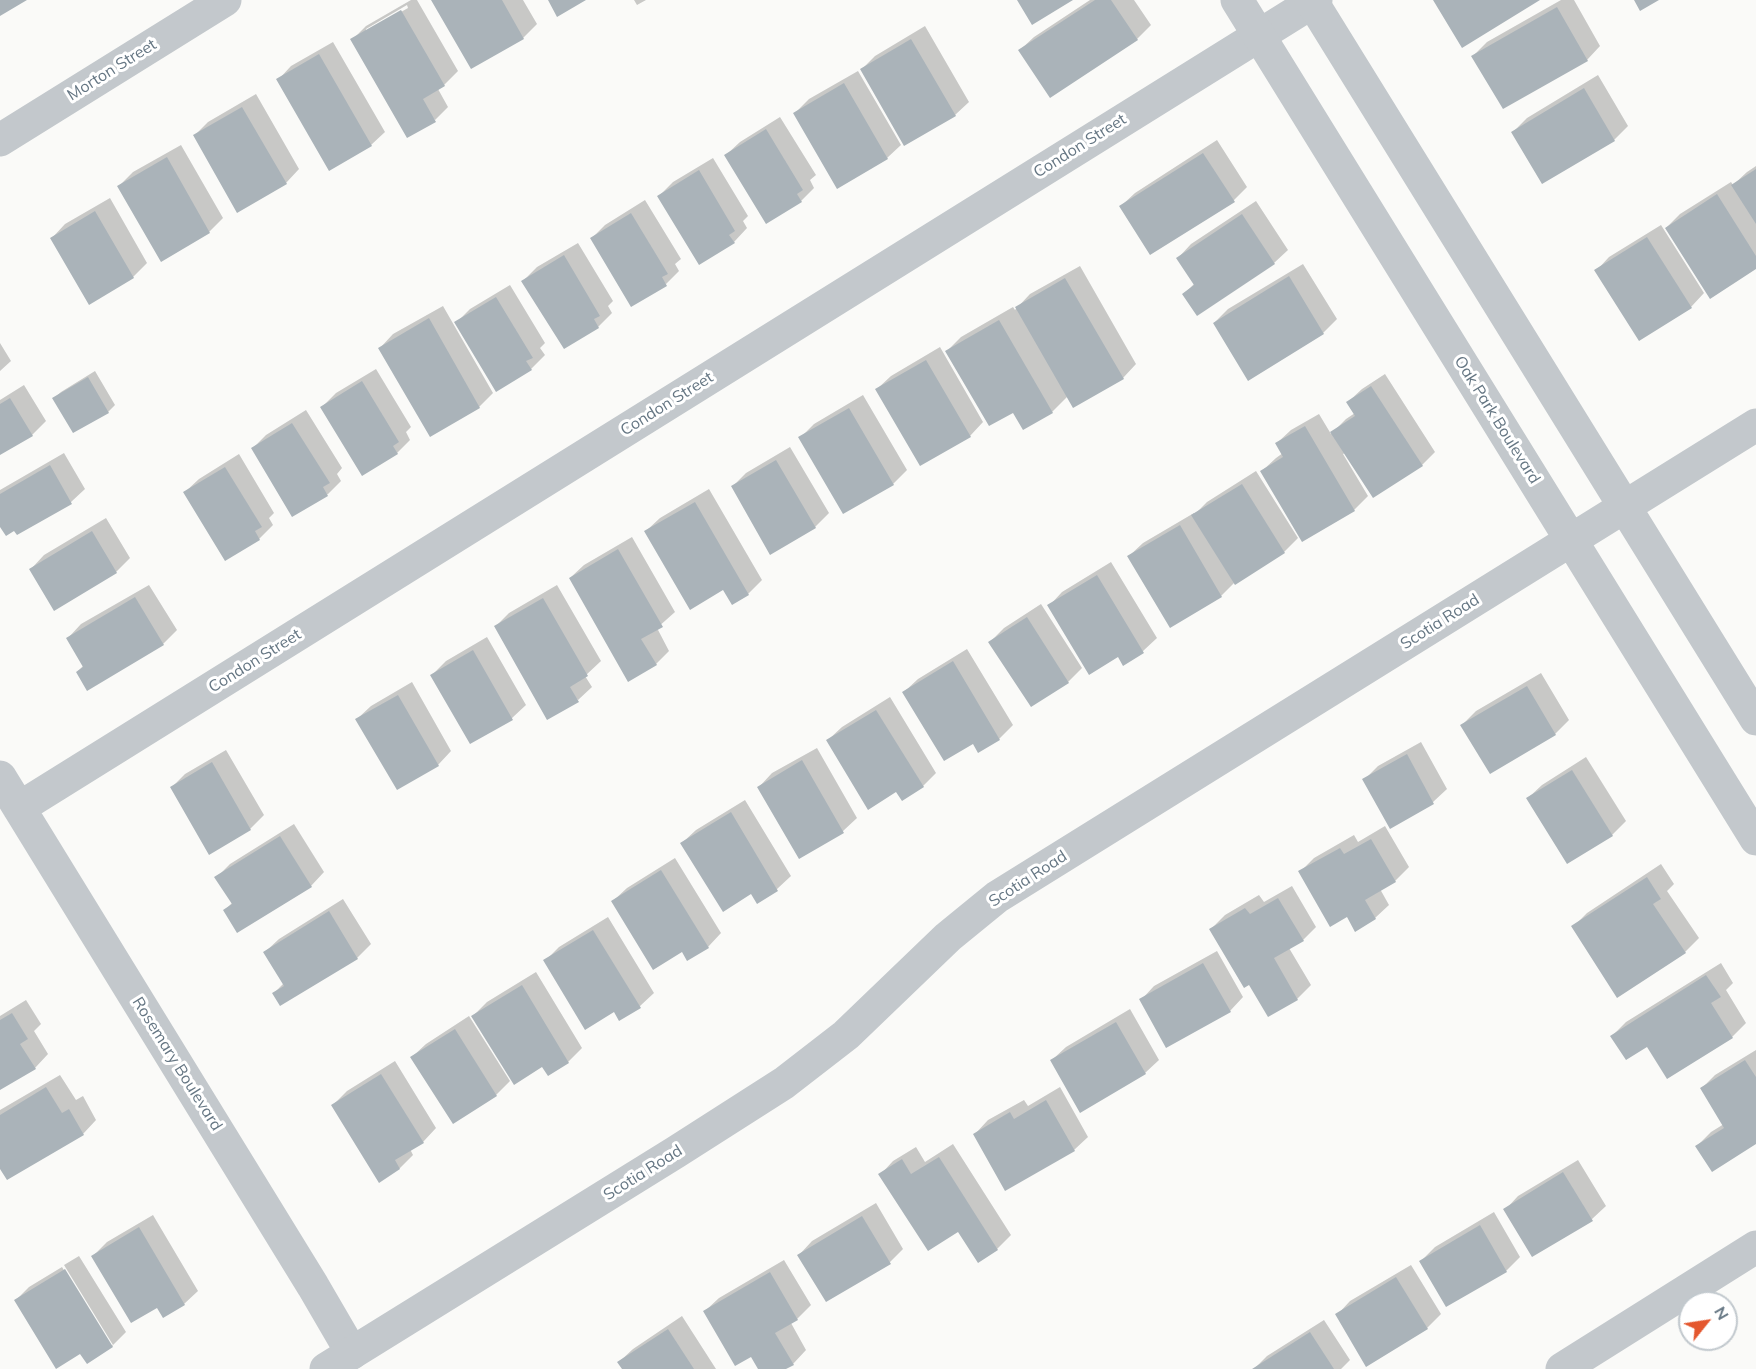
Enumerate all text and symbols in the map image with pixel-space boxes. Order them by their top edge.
street label: Morton Street [64,35,160,105]
street label: Condon Street [1030,110,1130,182]
street label: Oak Park Boulevard [1450,353,1544,487]
street label: Condon Street [617,368,717,440]
street label: Scotia Road [1397,590,1483,654]
street label: Condon Street [205,625,305,697]
street label: Scotia Road [985,847,1071,911]
street label: Rosemary Boulevard [128,994,226,1134]
street label: Scotia Road [600,1141,686,1205]
north arrow [1678,1291,1738,1351]
text: N [1710,1303,1734,1323]

